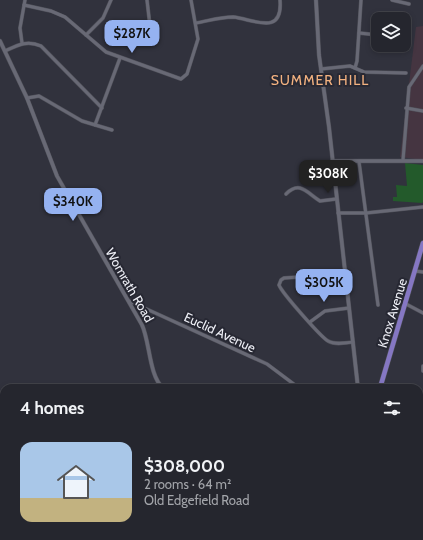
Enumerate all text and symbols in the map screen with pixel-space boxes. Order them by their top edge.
map controls [371,12,411,52]
button: layers [371,12,411,52]
pin: $287K [104,20,160,54]
text: $287K [113,25,151,41]
district label: SUMMER HILL [271,71,369,89]
pin: $308K [300,160,356,194]
text: $308K [308,165,348,181]
pin: $340K [45,188,101,222]
text: $340K [53,193,93,209]
street label: Womrath Road [102,245,158,325]
pin: $305K [296,269,352,303]
text: $305K [305,274,343,290]
street label: Knox Avenue [374,276,410,350]
street label: Euclid Avenue [182,309,259,356]
icon: filters [381,397,403,419]
text: 4 homes [20,398,84,418]
text: $308,000 [144,456,225,476]
icon: home [52,458,100,506]
text: 2 rooms · 64 m² [144,476,231,492]
text: Old Edgefield Road [144,492,249,508]

